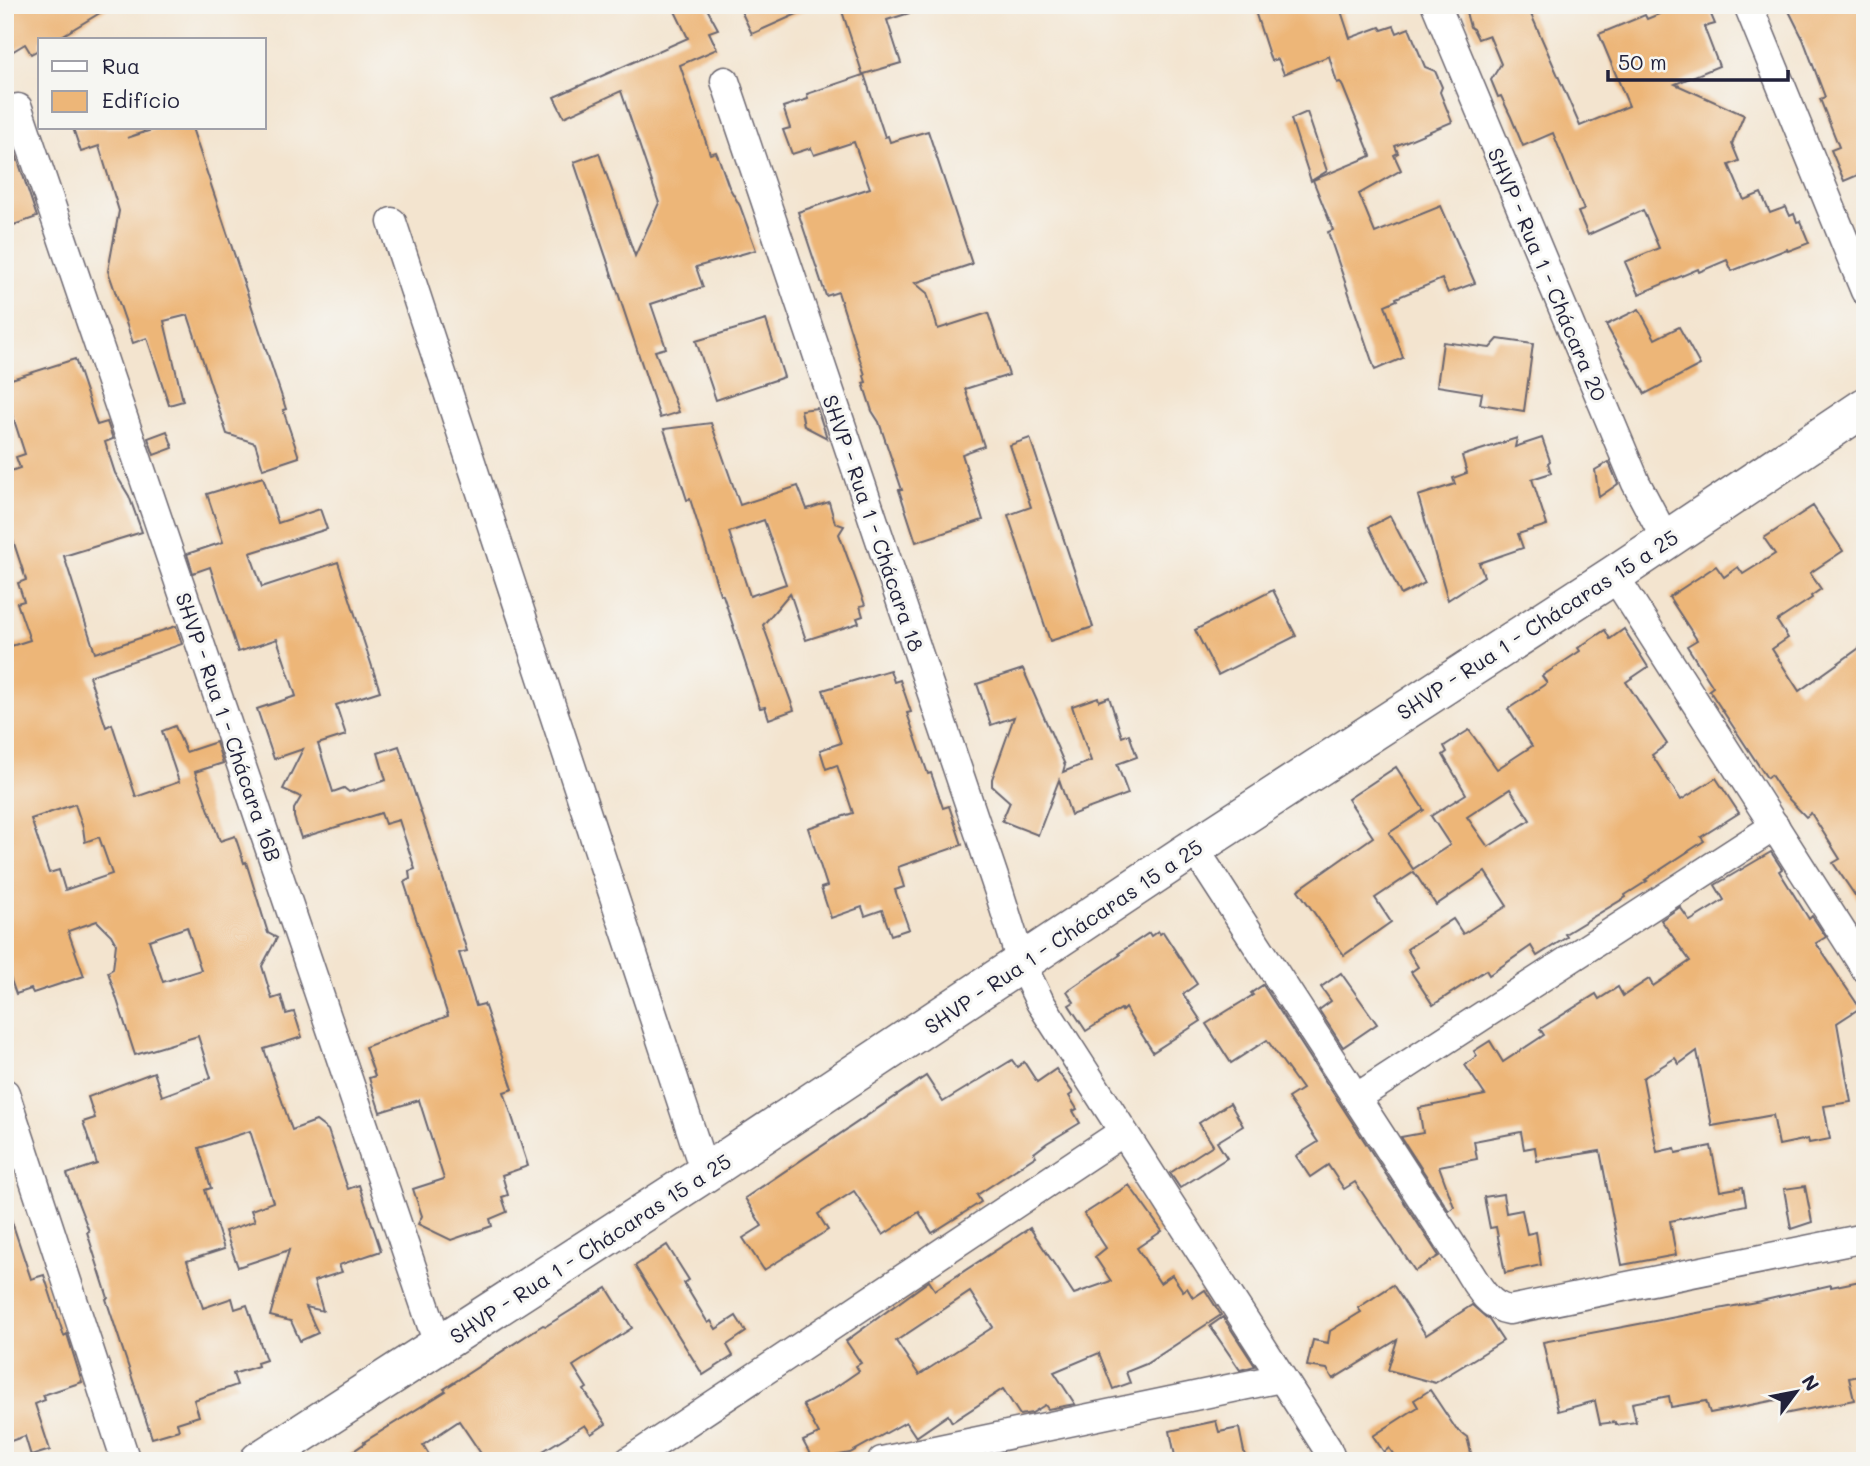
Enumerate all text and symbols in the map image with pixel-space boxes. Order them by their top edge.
legend [38,38,266,130]
scale bar [1608,38,1788,82]
text: 50 m [1618,48,1667,75]
text: Rua [102,52,140,79]
text: Edifício [102,86,180,113]
street label: SHVP - Rua 1 - Chácara 20 [1482,143,1614,405]
street label: SHVP - Rua 1 - Chácara 18 [817,391,931,655]
street label: SHVP - Rua 1 - Chácaras 15 a 25 [1391,523,1683,725]
street label: SHVP - Rua 1 - Chácara 16B [170,589,288,865]
street label: SHVP - Rua 1 - Chácaras 15 a 25 [919,833,1207,1039]
street label: SHVP - Rua 1 - Chácaras 15 a 25 [444,1147,736,1349]
north arrow [1762,1358,1832,1428]
text: N [1796,1370,1825,1395]

